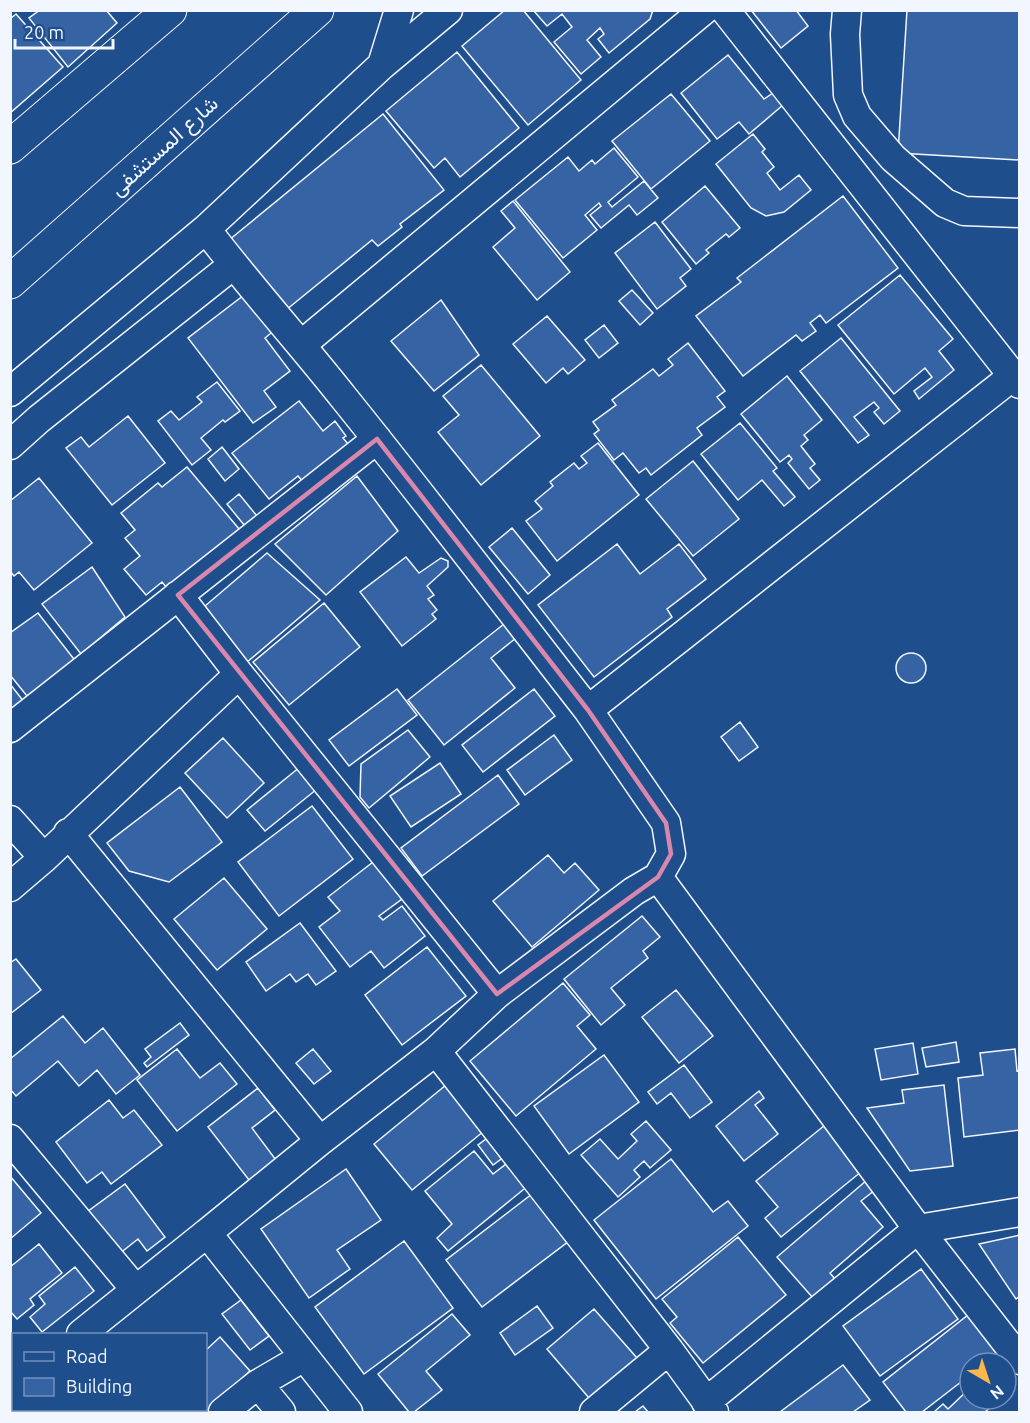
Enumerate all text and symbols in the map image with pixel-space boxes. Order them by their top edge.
scale bar [15,12,112,50]
text: 20 m [24,22,64,42]
street label: شارع المستشفى [104,90,224,202]
legend [12,1333,207,1411]
text: Road [66,1346,108,1366]
north arrow [958,1351,1018,1411]
text: Building [66,1376,132,1396]
text: N [987,1382,1008,1403]

